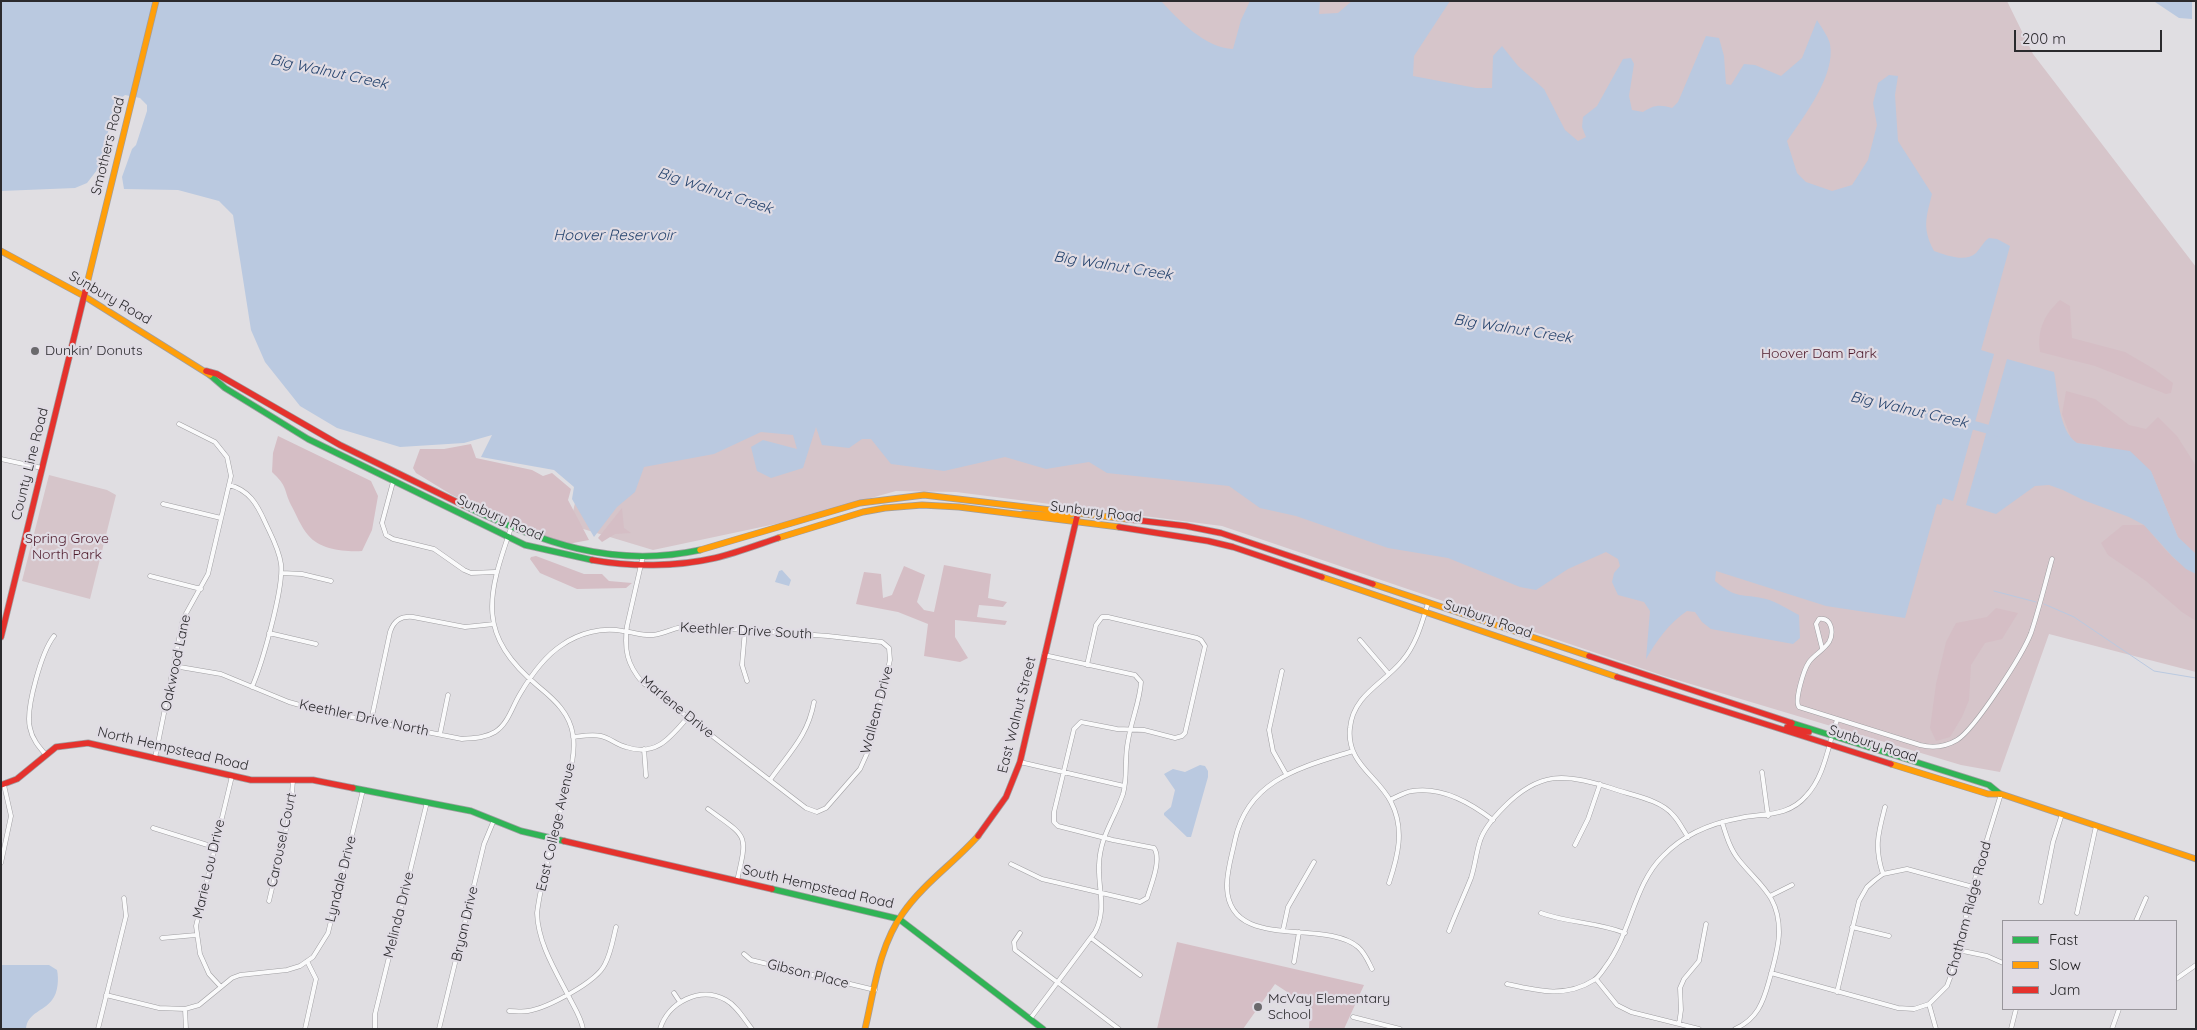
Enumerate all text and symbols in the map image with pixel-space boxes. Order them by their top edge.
scale bar [2017,20,2164,52]
text: 200 m [2022,29,2066,48]
water label: Big Walnut Creek [268,51,390,93]
street label: Smothers Road [88,95,128,197]
water label: Big Walnut Creek [655,164,775,218]
water label: Hoover Reservoir [553,226,675,244]
water label: Big Walnut Creek [1052,248,1174,284]
street label: Sunbury Road [66,268,154,328]
water label: Big Walnut Creek [1452,311,1574,347]
place label: Dunkin' Donuts [45,343,143,359]
marker: Dunkin' Donuts [29,345,41,357]
park label: Hoover Dam Park [1761,346,1877,362]
water label: Big Walnut Creek [1849,388,1969,432]
street label: County Line Road [8,406,52,522]
street label: Sunbury Road [454,492,546,544]
street label: Sunbury Road [1049,498,1143,526]
park label: Spring Grove North Park [25,531,109,564]
street label: Sunbury Road [1442,596,1534,642]
street label: Oakwood Lane [158,613,194,713]
street label: Keethler Drive South [679,619,813,643]
street label: East Walnut Street [994,655,1040,775]
street label: Wallean Drive [857,664,897,756]
street label: Marlene Drive [637,672,717,742]
street label: Keethler Drive North [298,696,430,740]
street label: Sunbury Road [1827,722,1919,766]
street label: North Hempstead Road [96,723,250,775]
street label: East College Avenue [533,761,579,893]
street label: Carousel Court [264,791,300,889]
street label: Marie Lou Drive [189,818,229,920]
street label: Lyndale Drive [322,834,360,924]
street label: Chatham Ridge Road [1943,840,1995,978]
street label: South Hempstead Road [741,861,895,913]
street label: Melinda Drive [380,870,418,960]
street label: Bryan Drive [448,885,482,963]
legend [2002,920,2177,1010]
text: Fast [2049,930,2078,949]
text: Slow [2049,955,2081,974]
street label: Gibson Place [766,956,850,992]
text: Jam [2049,980,2080,999]
place label: McVay Elementary School [1268,991,1390,1024]
marker: McVay Elementary School [1252,1001,1264,1013]

